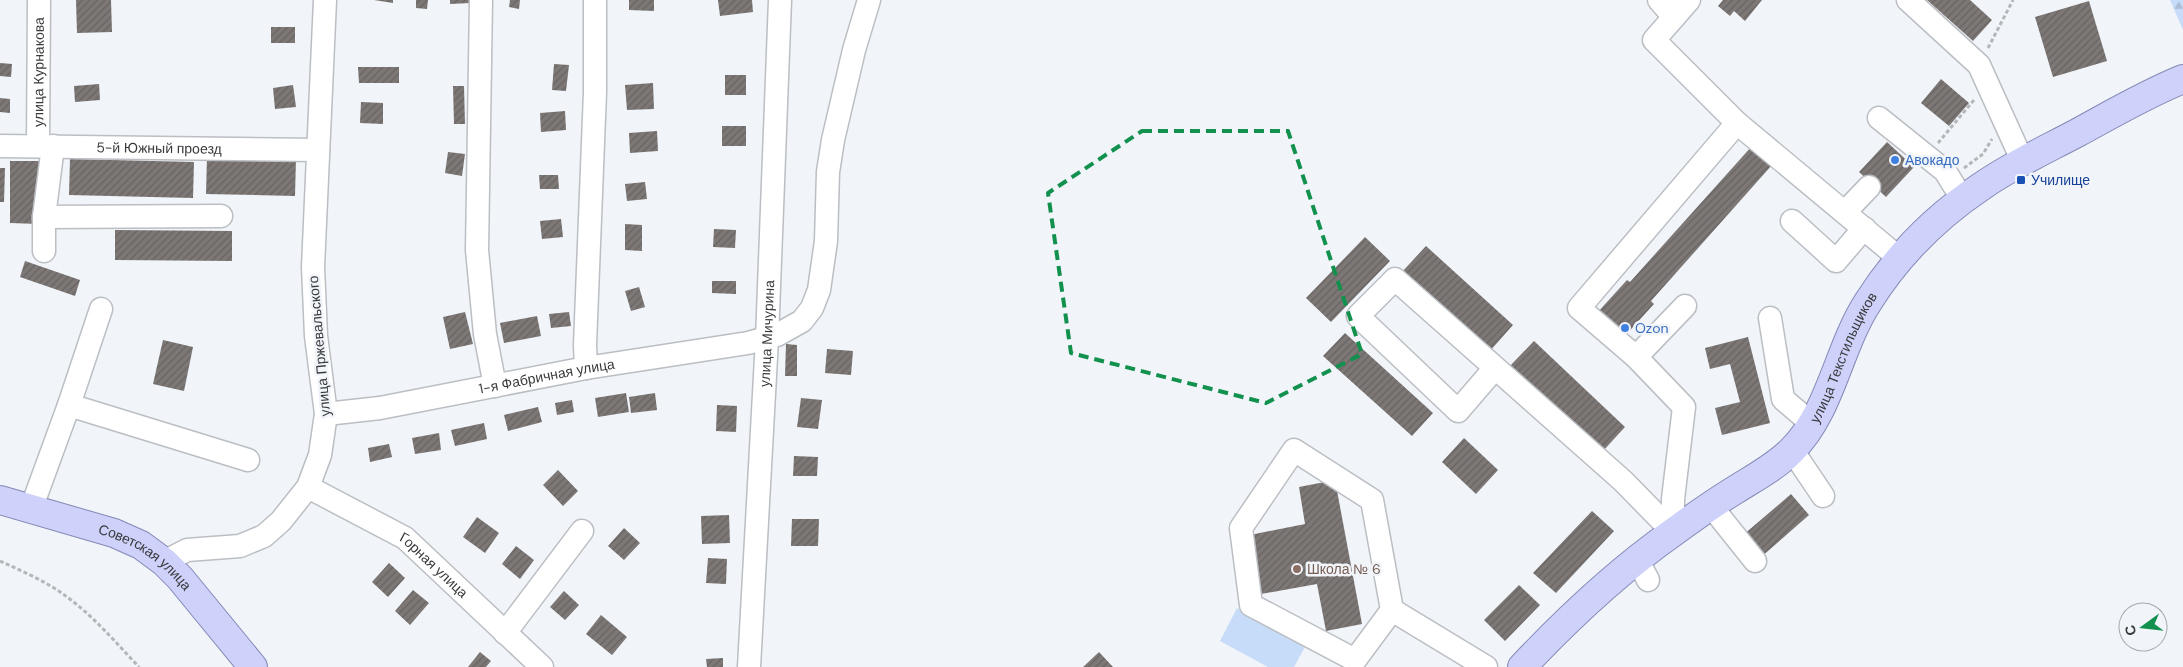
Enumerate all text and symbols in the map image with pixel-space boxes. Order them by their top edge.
street label: улица Курнакова [29,17,48,127]
street label: 5-й Южный проезд [96,138,222,158]
place label: Авокадо [1905,151,1960,169]
marker: Авокадо [1889,154,1901,166]
place label: Училище [2031,171,2090,189]
marker: Училище [2015,174,2027,186]
street label: улица Пржевальского [304,275,334,417]
street label: улица Мичурина [755,279,778,387]
street label: улица Текстильщиков [1806,289,1881,426]
place label: Ozon [1635,319,1669,337]
marker: Ozon [1619,322,1631,334]
street label: 1-я Фабричная улица [477,355,616,398]
street label: Советская улица [96,520,196,594]
street label: Горная улица [397,528,472,602]
place label: Школа № 6 [1307,560,1381,578]
marker: Школа № 6 [1291,563,1303,575]
north arrow [2118,602,2168,652]
text: С [2120,623,2140,638]

